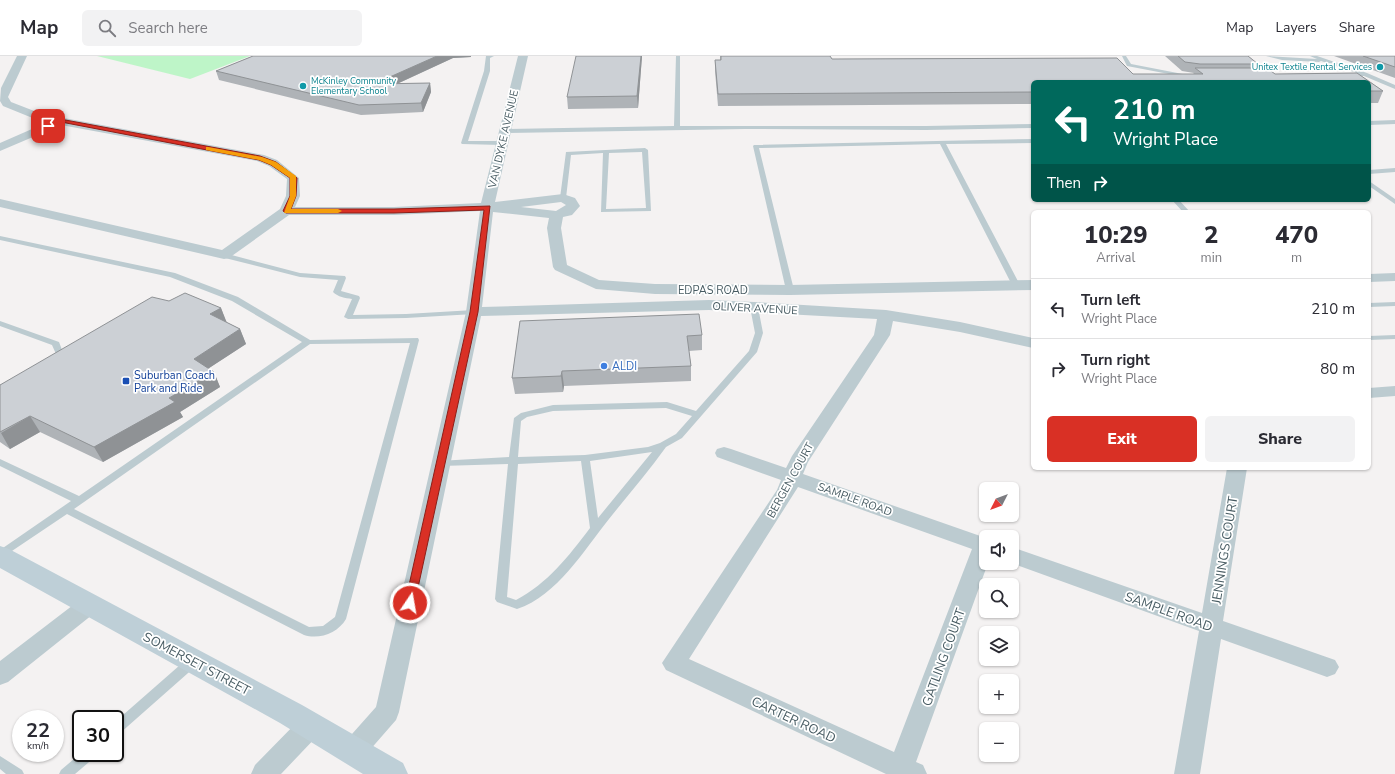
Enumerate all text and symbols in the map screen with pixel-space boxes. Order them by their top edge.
search box [82,10,362,46]
text: Map [20,15,58,41]
icon: search [96,17,118,39]
text: Search here [128,18,208,38]
text: Map [1226,18,1253,37]
text: Layers [1275,18,1317,37]
text: Share [1339,18,1375,37]
place label: Unitex Textile Rental Services [1252,61,1372,73]
marker: Unitex Textile Rental Services [1375,62,1385,72]
place label: McKinley Community Elementary School [311,75,397,97]
marker: McKinley Community Elementary School [298,81,308,91]
street label: VAN DYKE AVENUE [485,88,522,191]
text: 210 m [1113,91,1196,129]
icon: left [1047,96,1099,148]
pin [31,109,65,143]
icon: arrive [37,115,59,137]
text: Wright Place [1113,127,1218,151]
icon: right [1089,172,1111,194]
text: Then [1047,173,1081,193]
text: 10:29 [1084,219,1148,251]
text: 2 [1204,219,1219,251]
text: 470 [1275,219,1318,251]
text: Arrival [1096,249,1135,267]
text: min [1201,249,1222,267]
text: m [1291,249,1302,267]
street label: EDPAS ROAD [678,283,748,298]
text: Turn left [1081,290,1140,310]
icon: left [1047,298,1069,320]
street label: OLIVER AVENUE [712,299,798,318]
text: 210 m [1311,299,1355,319]
text: Wright Place [1081,310,1157,328]
text: Turn right [1081,350,1150,370]
icon: right [1047,358,1069,380]
place label: ALDI [612,359,637,374]
text: 80 m [1320,359,1355,379]
marker: ALDI [599,361,609,371]
place label: Suburban Coach Park and Ride [134,368,215,396]
text: Wright Place [1081,370,1157,388]
marker: Suburban Coach Park and Ride [121,376,131,386]
button: Exit [1047,416,1197,462]
button: Share [1205,416,1355,462]
street label: BERGEN COURT [764,440,818,521]
street label: SAMPLE ROAD [816,479,894,520]
north arrow [979,482,1019,522]
map controls [979,482,1019,762]
street label: JENNINGS COURT [1207,495,1242,606]
button: sound [979,530,1019,570]
button: search [979,578,1019,618]
position arrow [389,582,431,624]
street label: SAMPLE ROAD [1122,588,1215,636]
street label: GATLING COURT [918,606,970,709]
button: layers [979,626,1019,666]
street label: SOMERSET STREET [140,628,253,700]
button: + [979,674,1019,714]
street label: CARTER ROAD [748,692,839,747]
speed limit sign: 30 [72,710,124,762]
text: 22 [26,717,50,744]
button: − [979,722,1019,762]
text: km/h [27,739,49,753]

